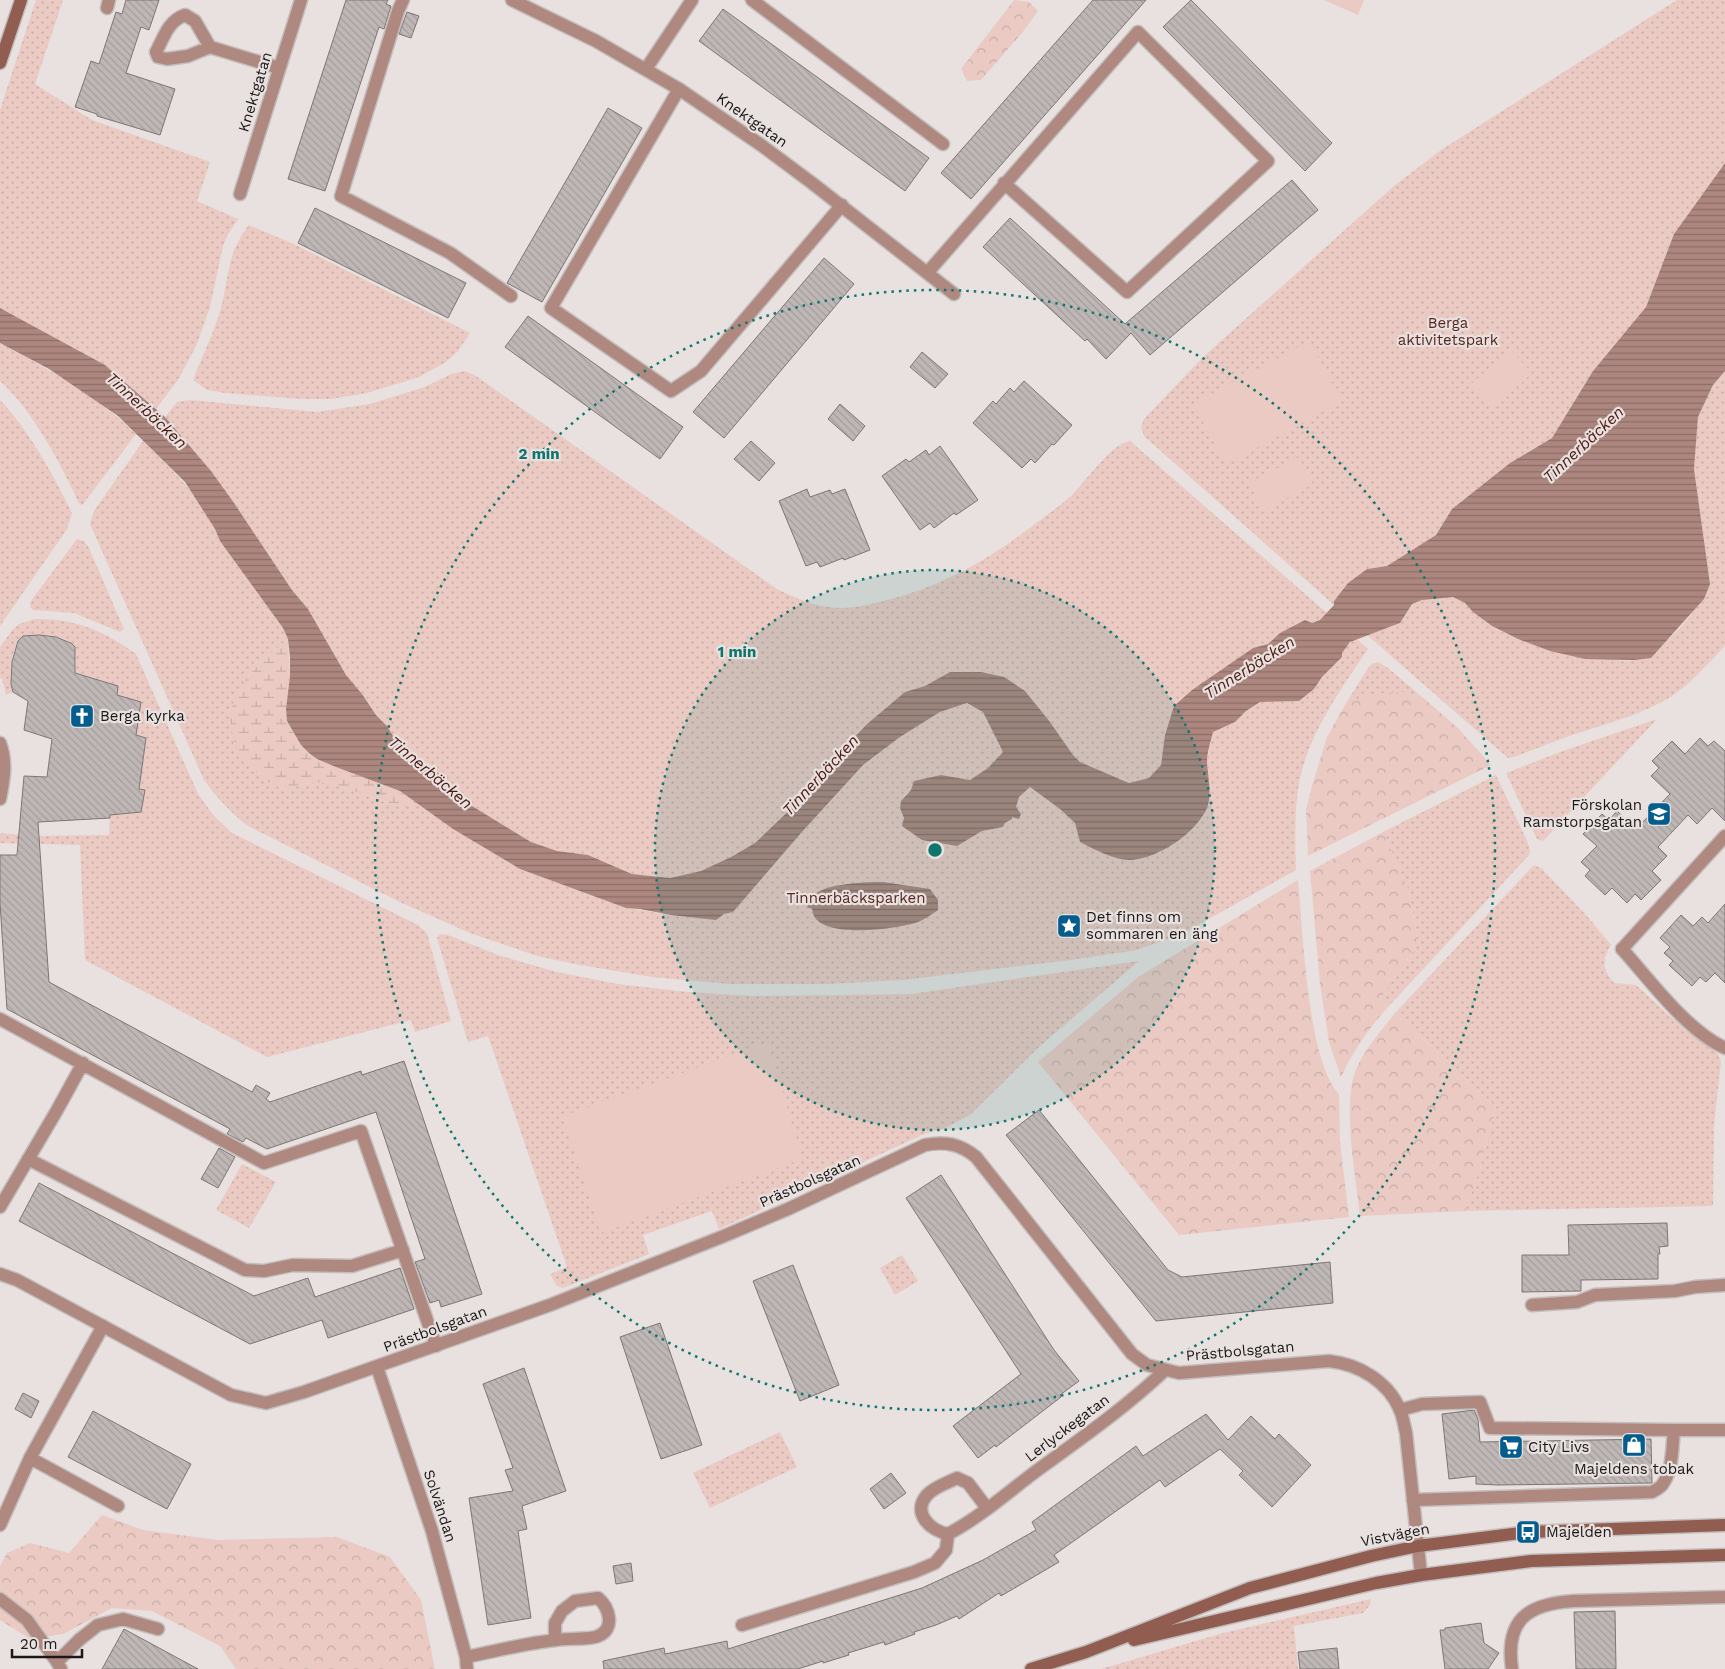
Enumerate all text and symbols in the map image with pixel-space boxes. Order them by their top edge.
street label: Knektgatan [234,50,276,134]
street label: Knektgatan [713,89,791,151]
park label: Berga aktivitetspark [1398,314,1499,349]
water label: Tinnerbäcken [102,368,191,453]
water label: Tinnerbäcken [1539,402,1628,487]
text: 2 min [518,445,560,463]
water label: Tinnerbäcken [1200,632,1298,703]
text: 1 min [718,643,756,661]
church icon: Berga kyrka [69,703,95,729]
place label: Berga kyrka [100,707,185,725]
water label: Tinnerbäcken [778,731,863,820]
water label: Tinnerbäcken [385,732,476,813]
place label: Förskolan Ramstorpsgatan [1522,796,1642,831]
school or university icon: Förskolan Ramstorpsgatan [1646,801,1672,827]
centre of rings [926,841,944,859]
park label: Tinnerbäcksparken [787,889,925,907]
place label: Det finns om sommaren en äng [1086,908,1218,943]
place icon: Det finns om sommaren en äng [1056,913,1082,939]
street label: Prästbolsgatan [757,1151,863,1211]
street label: Prästbolsgatan [381,1302,489,1356]
street label: Prästbolsgatan [1185,1337,1295,1365]
street label: Lerlyckegatan [1021,1390,1113,1466]
shop icon: Majeldens tobak [1621,1432,1647,1458]
supermarket icon: City Livs [1498,1434,1524,1460]
place label: City Livs [1528,1438,1590,1456]
place label: Majeldens tobak [1574,1460,1695,1478]
street label: Solvändan [420,1467,460,1545]
street label: Vistvägen [1359,1519,1431,1551]
bus stop icon: Majelden [1515,1519,1541,1545]
place label: Majelden [1546,1523,1612,1541]
scale bar [12,1626,82,1658]
text: 20 m [20,1635,58,1653]

